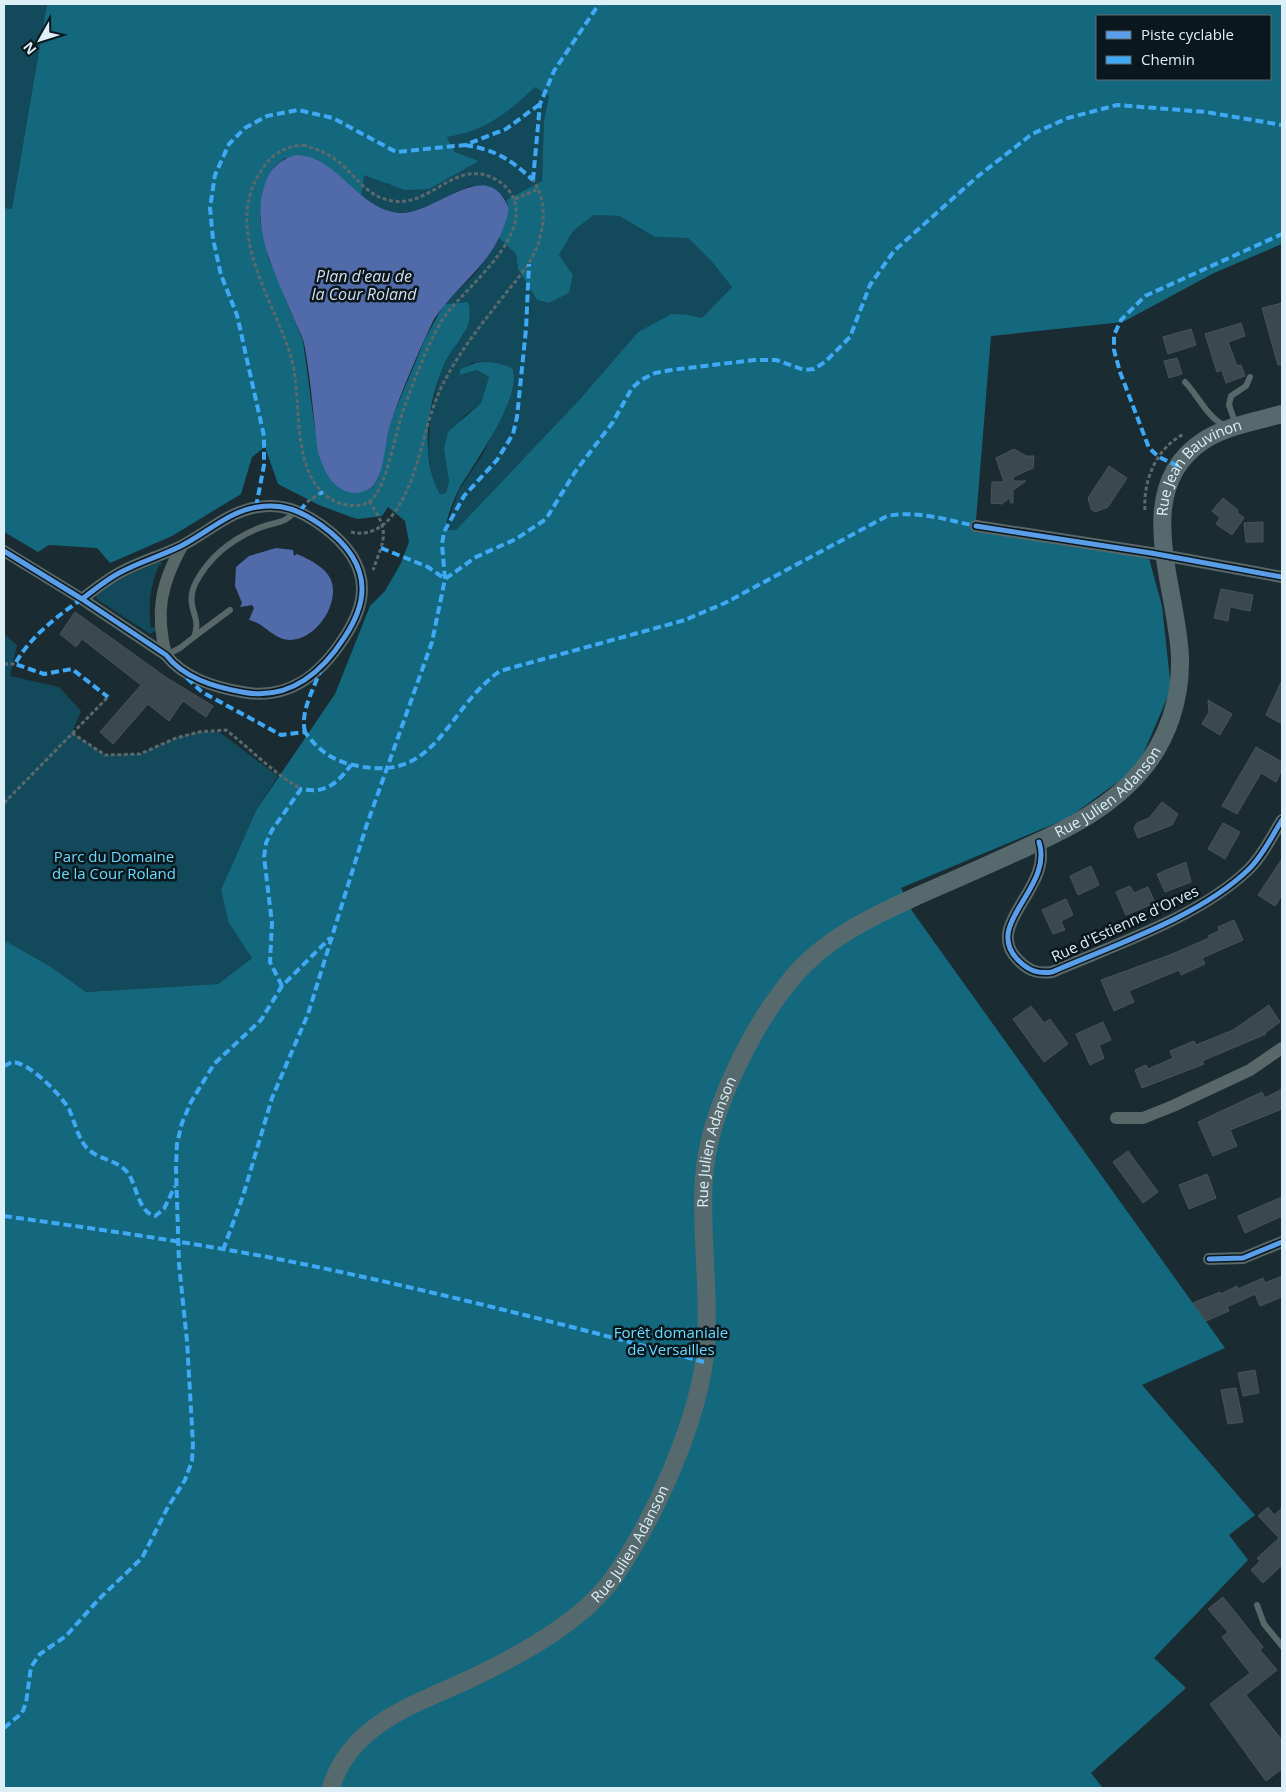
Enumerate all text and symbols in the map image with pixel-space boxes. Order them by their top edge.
north arrow [15,15,65,65]
legend [1096,15,1271,80]
text: Piste cyclable [1141,24,1234,44]
text: N [19,38,40,59]
text: Chemin [1141,49,1195,69]
water label: Plan d'eau de la Cour Roland [311,265,417,305]
street label: Rue Jean Bauvinon [1151,414,1244,517]
street label: Rue Julien Adanson [1051,742,1165,842]
park label: Parc du Domaine de la Cour Roland [52,846,176,883]
street label: Rue d'Estienne d'Orves [1048,880,1201,966]
street label: Rue Julien Adanson [692,1073,740,1208]
park label: Forêt domaniale de Versailles [614,1322,728,1359]
street label: Rue Julien Adanson [586,1482,673,1607]

